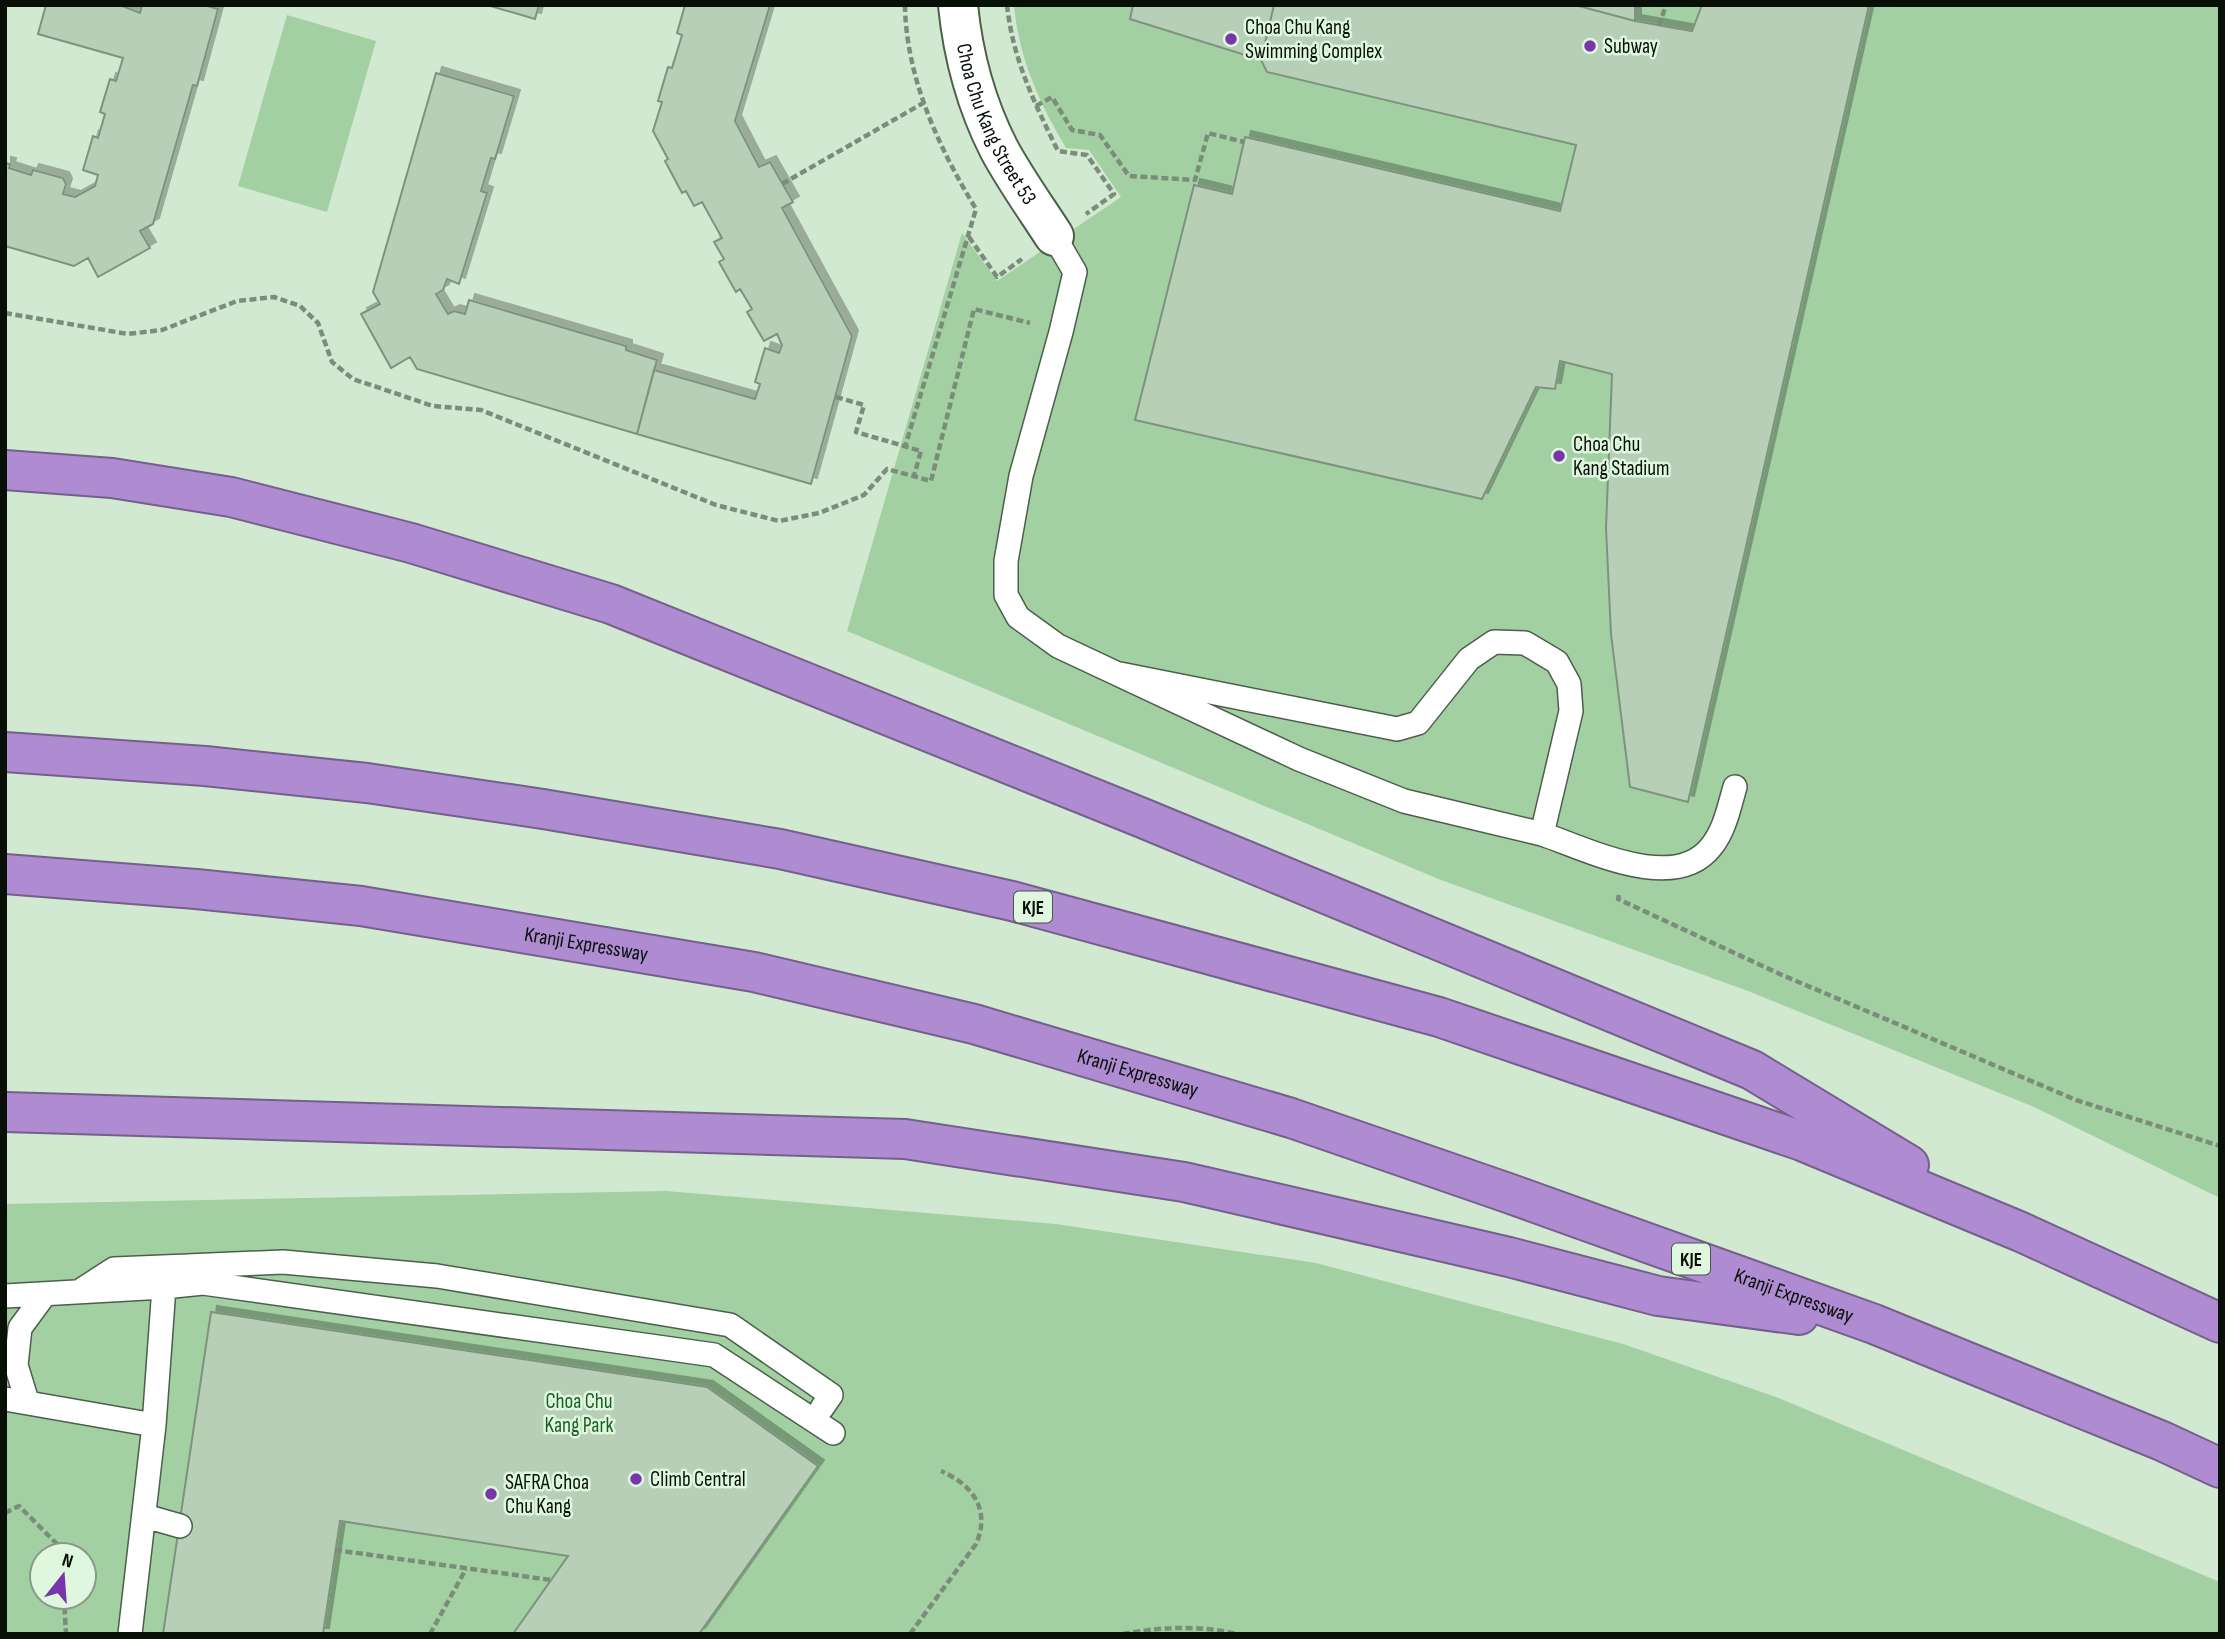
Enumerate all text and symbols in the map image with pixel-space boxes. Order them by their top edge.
place label: Choa Chu Kang Swimming Complex [1245,15,1382,64]
marker: Choa Chu Kang Swimming Complex [1223,31,1239,47]
place label: Subway [1604,34,1658,59]
marker: Subway [1582,38,1598,54]
street label: Choa Chu Kang Street 53 [951,41,1042,209]
place label: Choa Chu Kang Stadium [1573,432,1669,481]
marker: Choa Chu Kang Stadium [1551,448,1567,464]
road number: KJE [1014,892,1052,923]
street label: Kranji Expressway [523,922,650,967]
street label: Kranji Expressway [1074,1043,1201,1103]
road number: KJE [1672,1244,1710,1274]
street label: Kranji Expressway [1731,1263,1857,1329]
park label: Choa Chu Kang Park [545,1389,613,1438]
place label: Climb Central [650,1467,746,1492]
place label: SAFRA Choa Chu Kang [505,1470,589,1519]
marker: Climb Central [628,1471,644,1487]
marker: SAFRA Choa Chu Kang [483,1486,499,1502]
north arrow [28,1541,98,1611]
text: N [59,1549,76,1574]

